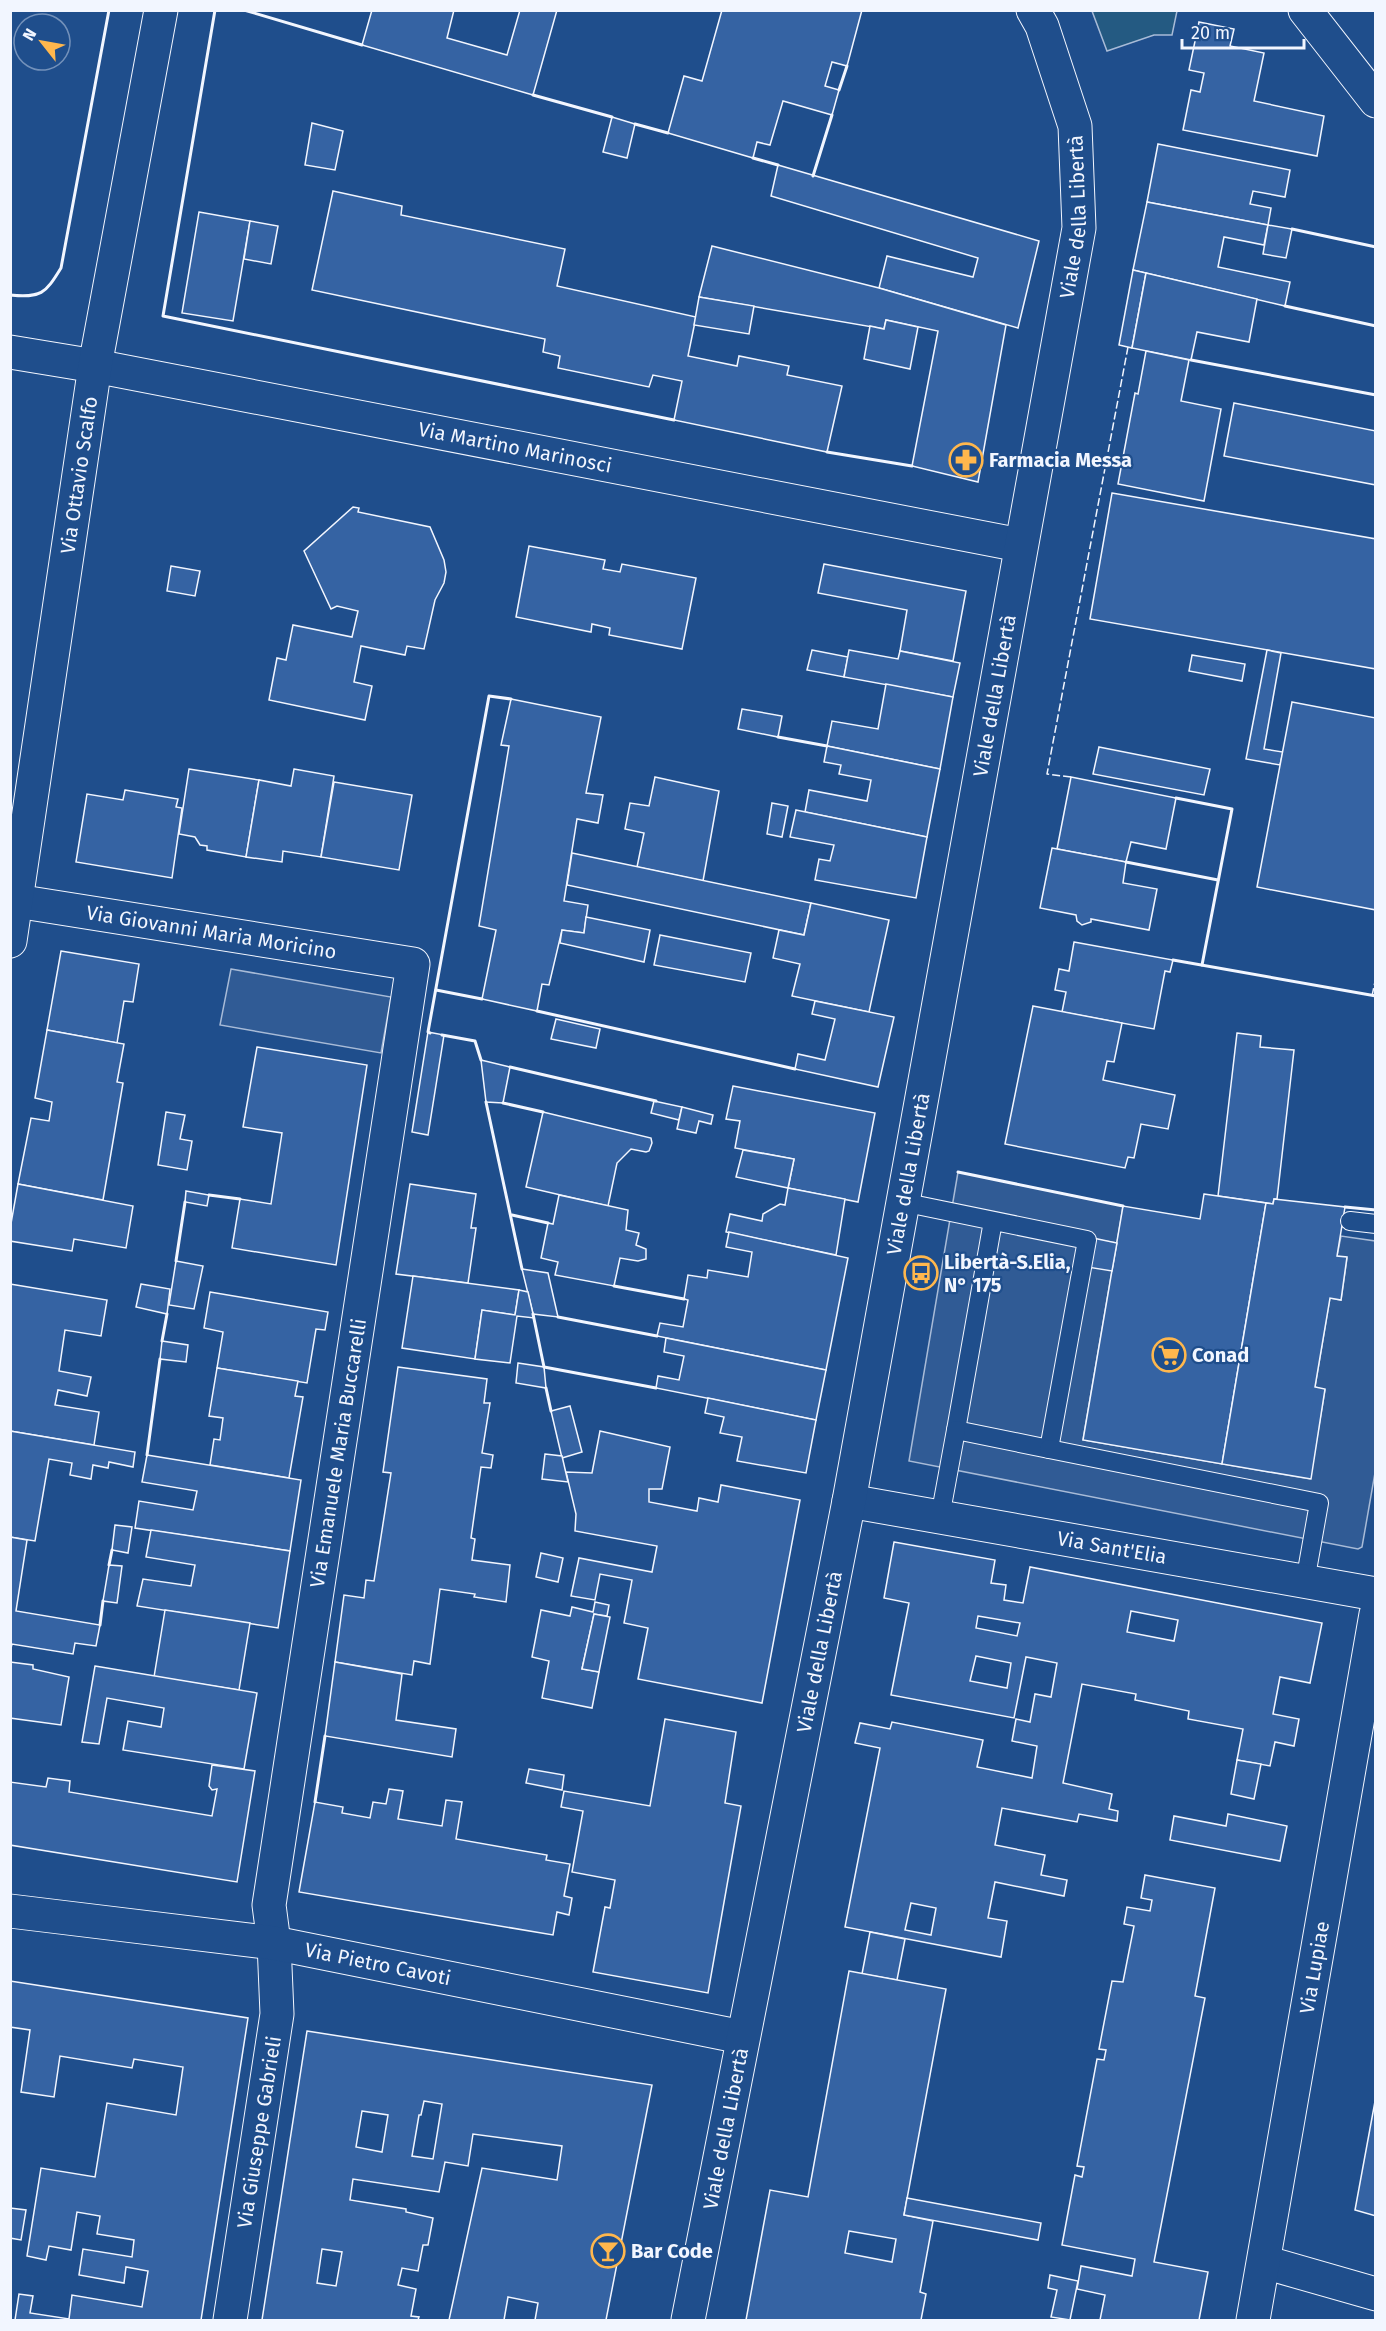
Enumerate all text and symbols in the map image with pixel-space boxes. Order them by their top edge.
north arrow [12,12,72,72]
scale bar [1182,12,1304,50]
text: 20 m [1191,22,1230,44]
text: N [19,25,40,44]
street label: Viale della Libertà [1054,135,1091,300]
street label: Via Ottavio Scalfo [55,395,102,556]
street label: Via Martino Marinosci [416,417,614,478]
pharmacy icon: Farmacia Messa [948,442,984,478]
place label: Farmacia Messa [989,448,1132,472]
street label: Viale della Libertà [968,613,1021,779]
street label: Via Giovanni Maria Moricino [85,900,338,964]
street label: Viale della Libertà [882,1091,934,1257]
place label: Libertà-S.Elia, N° 175 [944,1250,1071,1297]
bus stop icon: Libertà-S.Elia, N° 175 [903,1255,939,1291]
street label: Via Emanuele Maria Buccarelli [305,1317,371,1589]
supermarket icon: Conad [1151,1337,1187,1373]
place label: Conad [1192,1343,1249,1367]
street label: Via Sant'Elia [1055,1526,1169,1569]
street label: Viale della Libertà [792,1569,847,1735]
street label: Via Lupiae [1295,1919,1334,2015]
street label: Via Pietro Cavoti [303,1938,453,1990]
street label: Via Giuseppe Gabrieli [232,2034,286,2230]
street label: Viale della Libertà [698,2046,753,2212]
bar icon: Bar Code [590,2233,626,2269]
place label: Bar Code [631,2239,713,2263]

